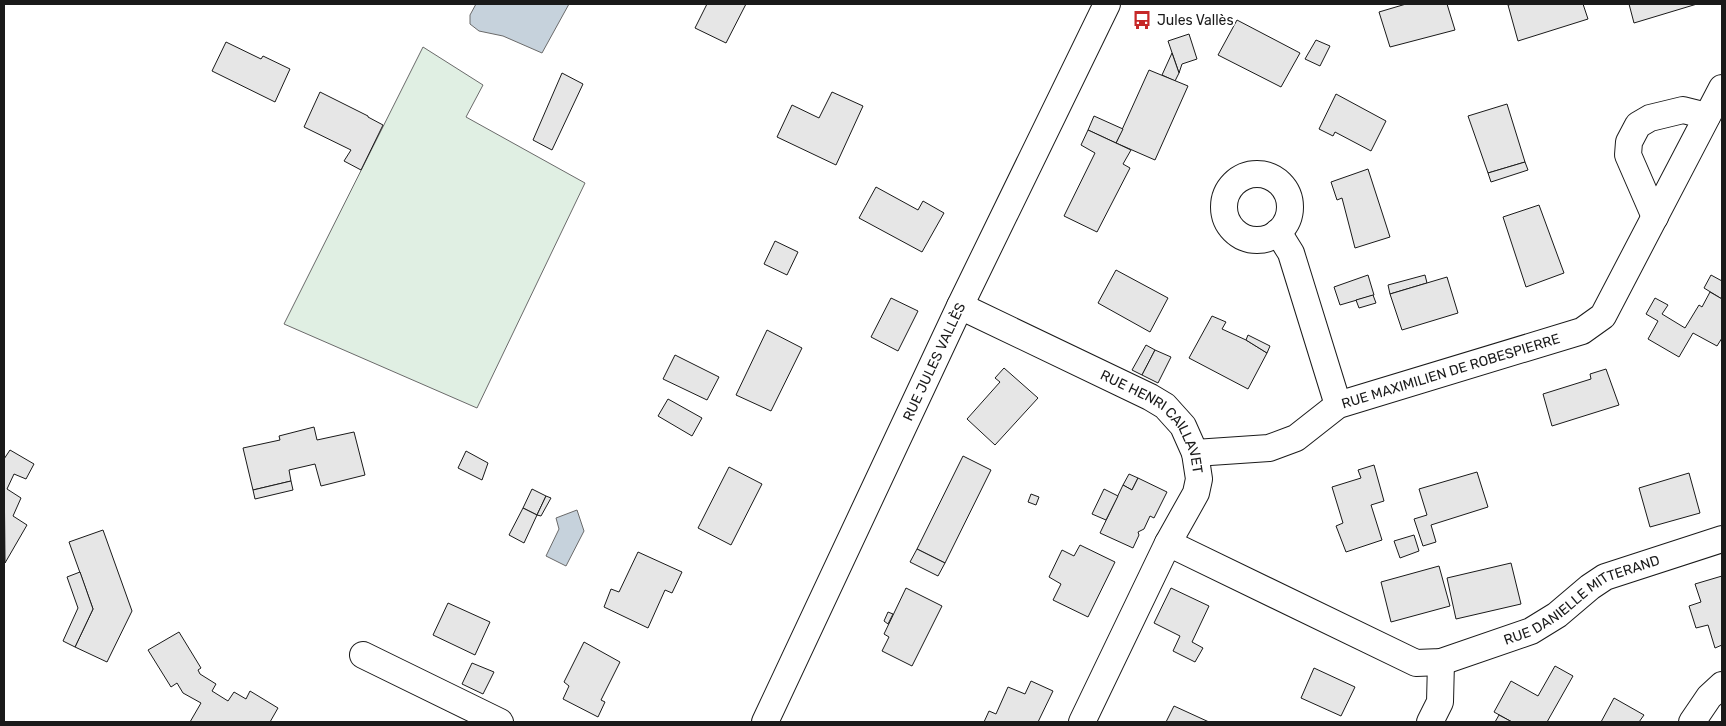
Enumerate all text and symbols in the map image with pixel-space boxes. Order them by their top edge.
bus stop icon: Jules Vallès [1131,9,1153,31]
place label: Jules Vallès [1157,12,1234,29]
street label: RUE JULES VALLÈS [899,300,969,424]
street label: RUE MAXIMILIEN DE ROBESPIERRE [1339,330,1562,412]
street label: RUE HENRI CAILLAVET [1098,367,1206,475]
street label: RUE DANIELLE MITTERAND [1502,552,1662,649]

